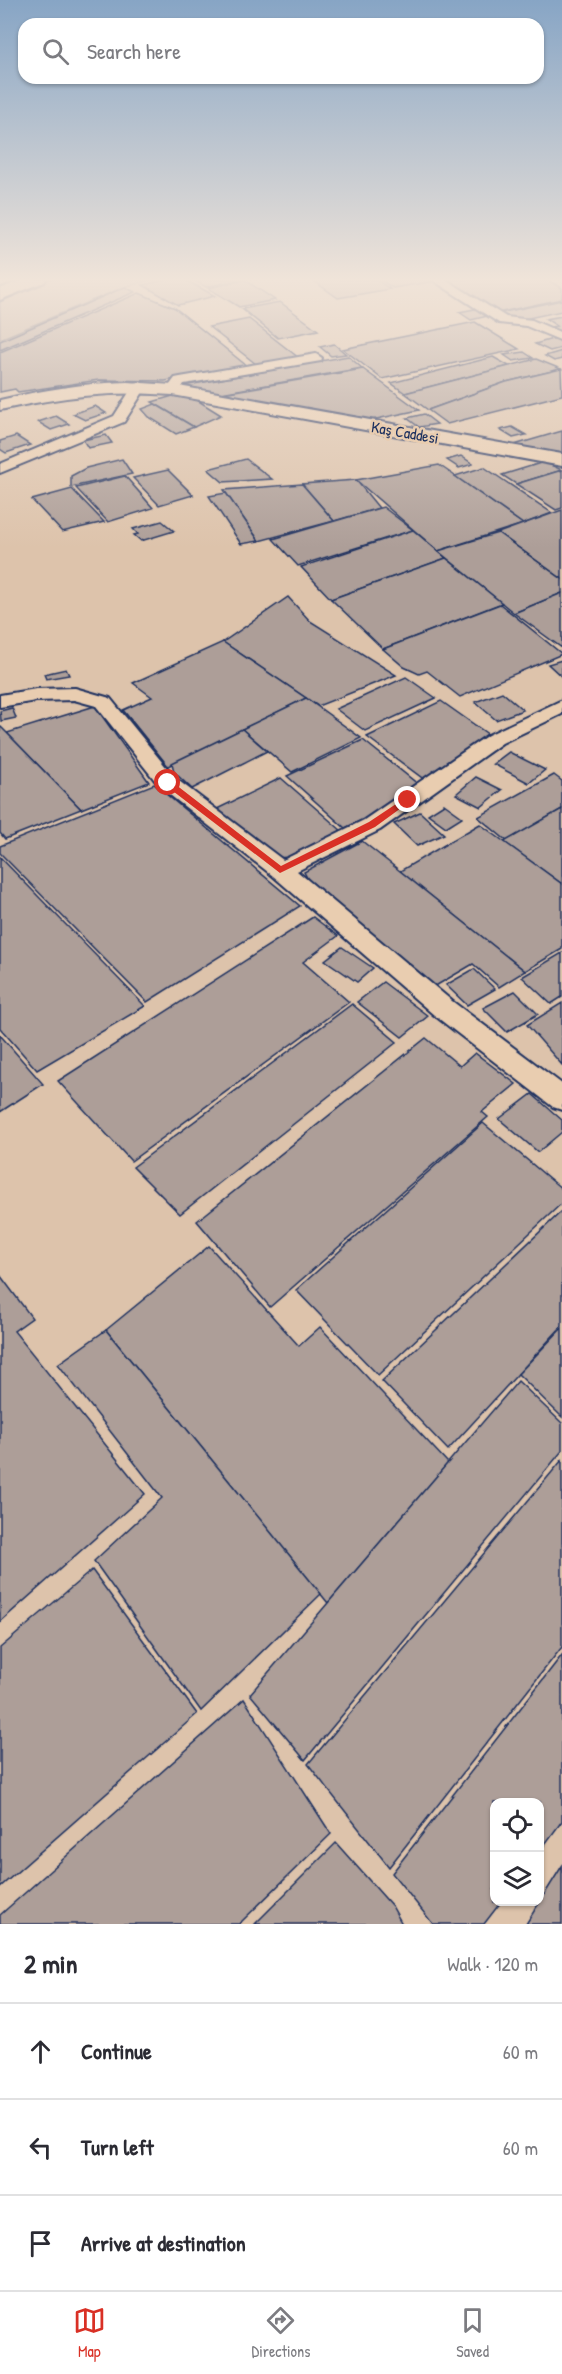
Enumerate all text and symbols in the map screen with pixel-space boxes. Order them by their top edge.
search box [18,18,544,84]
icon: search [39,35,72,68]
text: Search here [87,36,181,66]
street label: Kaş Caddesi [370,415,440,449]
route start [154,769,180,795]
route end [394,786,420,812]
map controls [490,1798,544,1906]
button: locate [490,1798,544,1852]
button: layers [490,1852,544,1906]
text: 2 min [24,1946,77,1981]
text: Walk · 120 m [447,1950,538,1977]
icon: ahead [24,2035,57,2068]
text: Continue [81,2036,152,2066]
text: 60 m [503,2038,538,2065]
icon: left [24,2131,57,2164]
text: Turn left [81,2132,154,2162]
text: 60 m [503,2134,538,2161]
icon: arrive [24,2227,57,2260]
text: Arrive at destination [81,2228,246,2258]
tab: Map [73,2304,106,2362]
tab: Directions [252,2304,310,2362]
tab: Saved [456,2304,489,2362]

